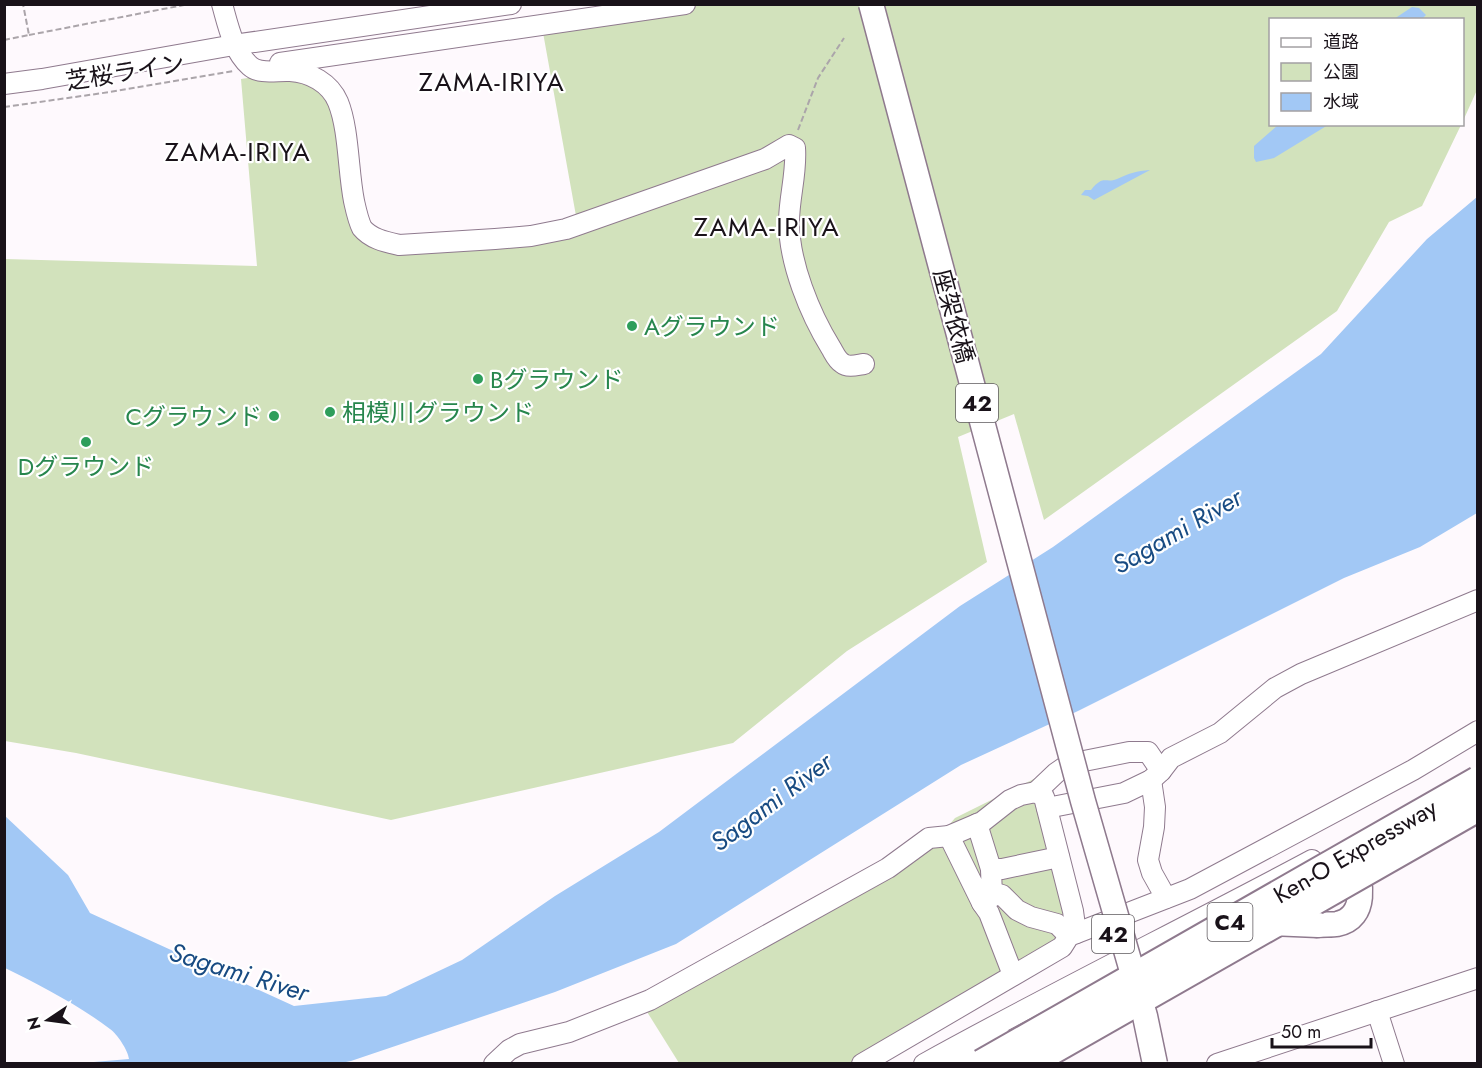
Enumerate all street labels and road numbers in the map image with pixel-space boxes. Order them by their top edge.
street label: 芝桜ライン [63,45,187,99]
street label: 座架依橋 [925,265,983,367]
road number: 42 [956,384,998,422]
street label: Ken-O Expressway [1267,790,1444,912]
road number: C4 [1208,903,1252,941]
road number: 42 [1092,915,1134,953]

